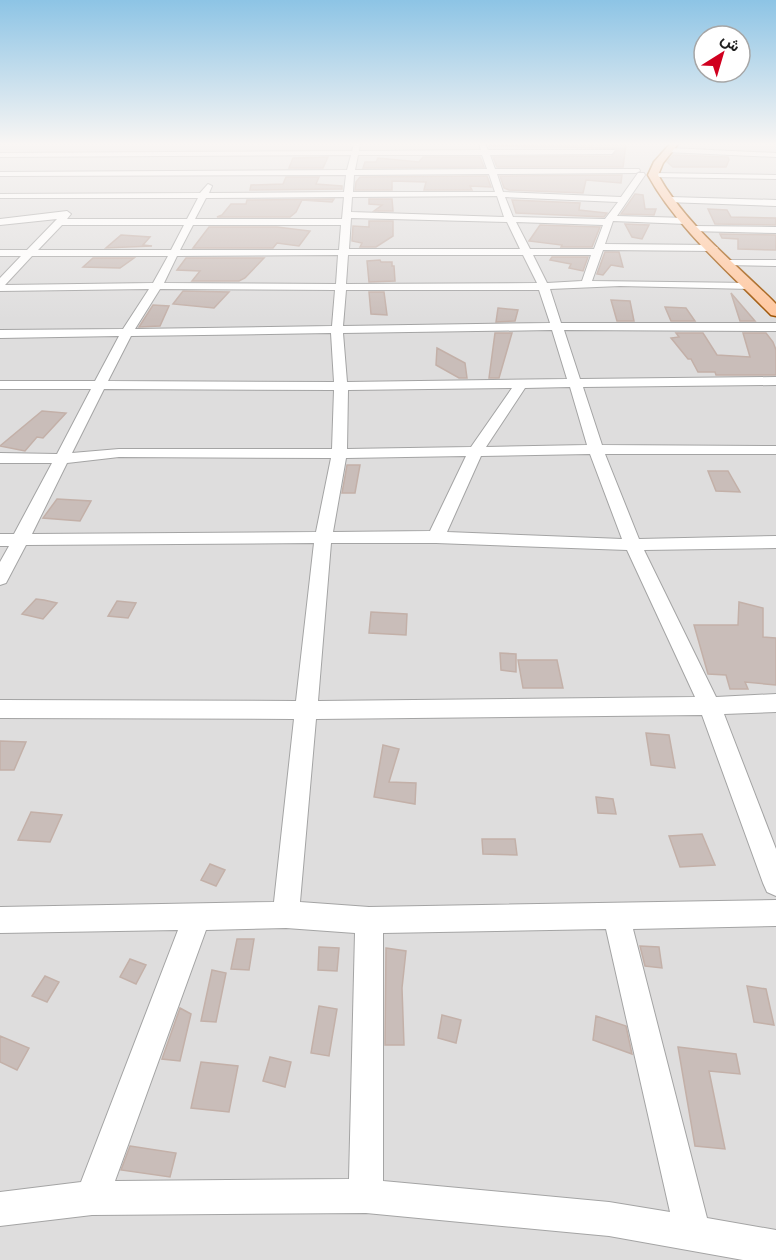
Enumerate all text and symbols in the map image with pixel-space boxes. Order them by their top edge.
north arrow [692,24,752,84]
text: ش [717,28,745,56]

